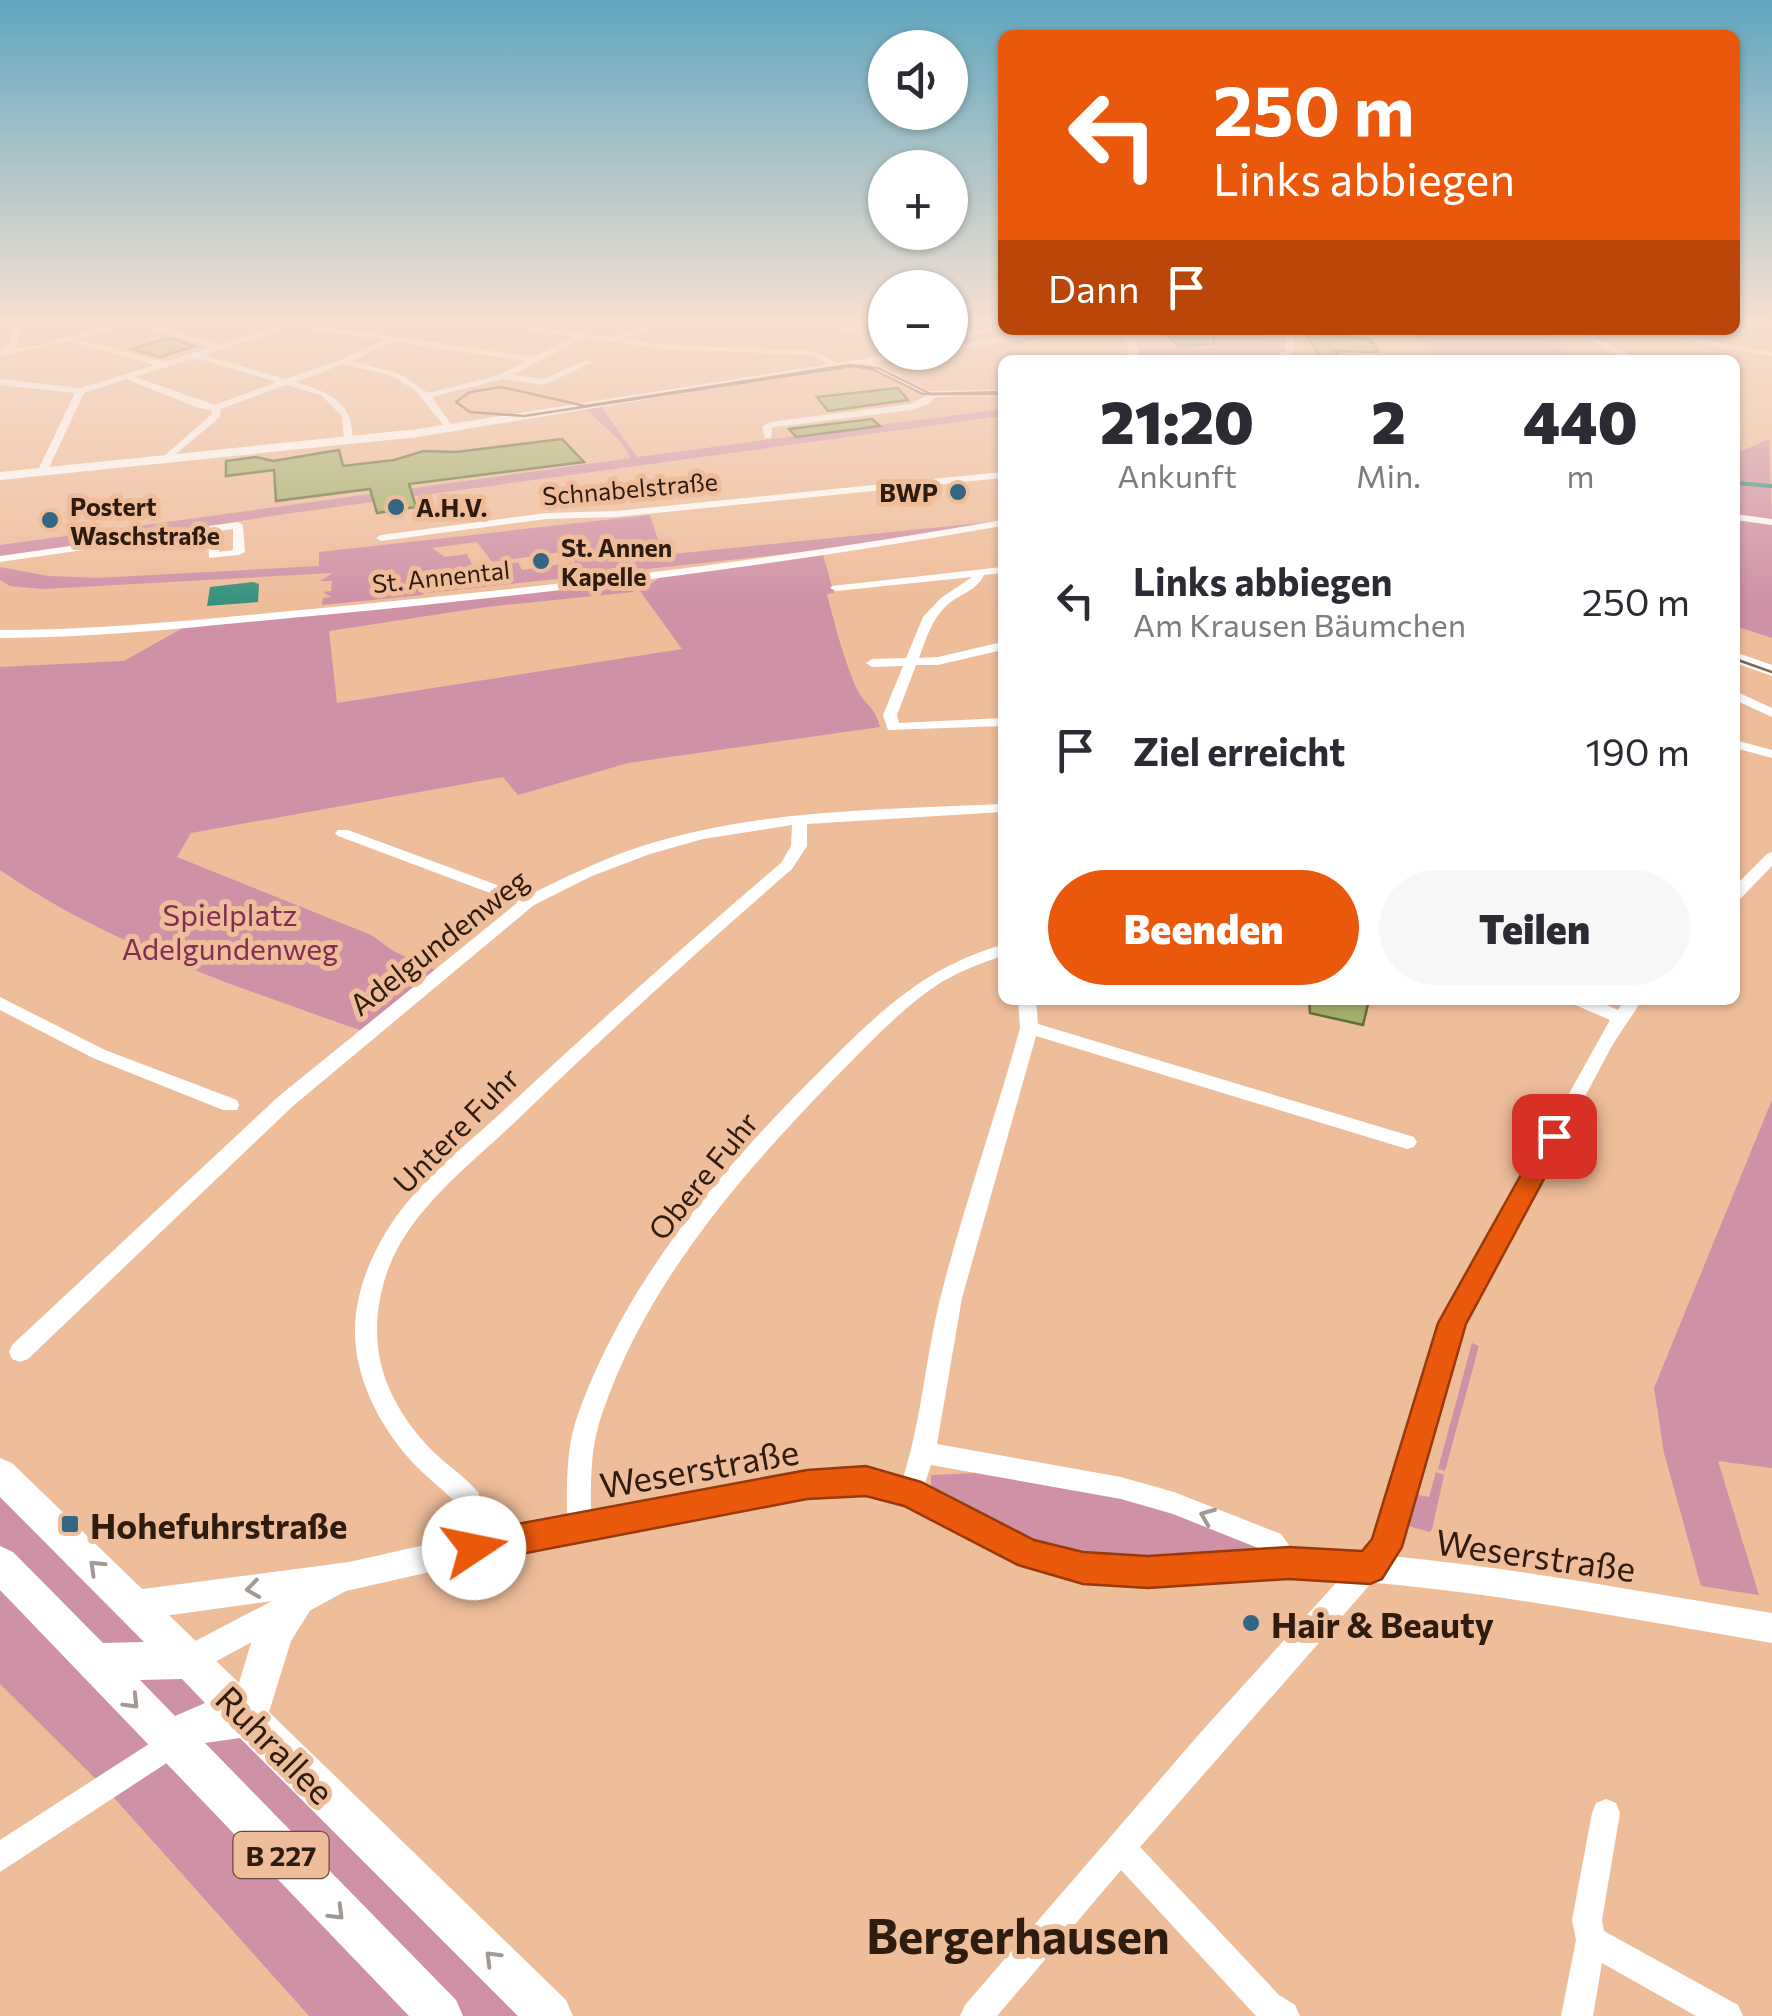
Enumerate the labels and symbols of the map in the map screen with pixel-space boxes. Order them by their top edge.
street label: Schnabelstraße [541,465,719,511]
place label: BWP [879,477,938,507]
marker: BWP [947,481,969,503]
place label: Postert Waschstraße [70,491,220,550]
place label: A.H.V. [416,492,487,522]
marker: A.H.V. [385,496,407,518]
marker: Postert Waschstraße [39,509,61,531]
place label: St. Annen Kapelle [561,532,672,591]
marker: St. Annen Kapelle [530,550,552,572]
street label: St. Annental [371,554,511,598]
street label: Adelgundenweg [341,860,535,1022]
park label: Spielplatz Adelgundenweg [122,895,338,966]
street label: Untere Fuhr [384,1058,526,1200]
pin [1512,1094,1597,1179]
street label: Obere Fuhr [639,1104,765,1246]
street label: Weserstraße [596,1428,802,1506]
position arrow [422,1496,526,1600]
place label: Hohefuhrstraße [90,1503,348,1546]
one-way arrow [1199,1508,1217,1528]
marker: Hohefuhrstraße [59,1513,81,1535]
street label: Weserstraße [1433,1519,1639,1589]
one-way arrow [90,1561,108,1579]
one-way arrow [244,1578,260,1599]
place label: Hair & Beauty [1271,1602,1494,1645]
marker: Hair & Beauty [1240,1612,1262,1634]
street label: Ruhrallee [208,1676,344,1812]
one-way arrow [121,1691,139,1709]
road number: B 227 [234,1832,328,1878]
one-way arrow [325,1901,343,1919]
district label: Bergerhausen [866,1905,1170,1964]
one-way arrow [485,1951,503,1969]

